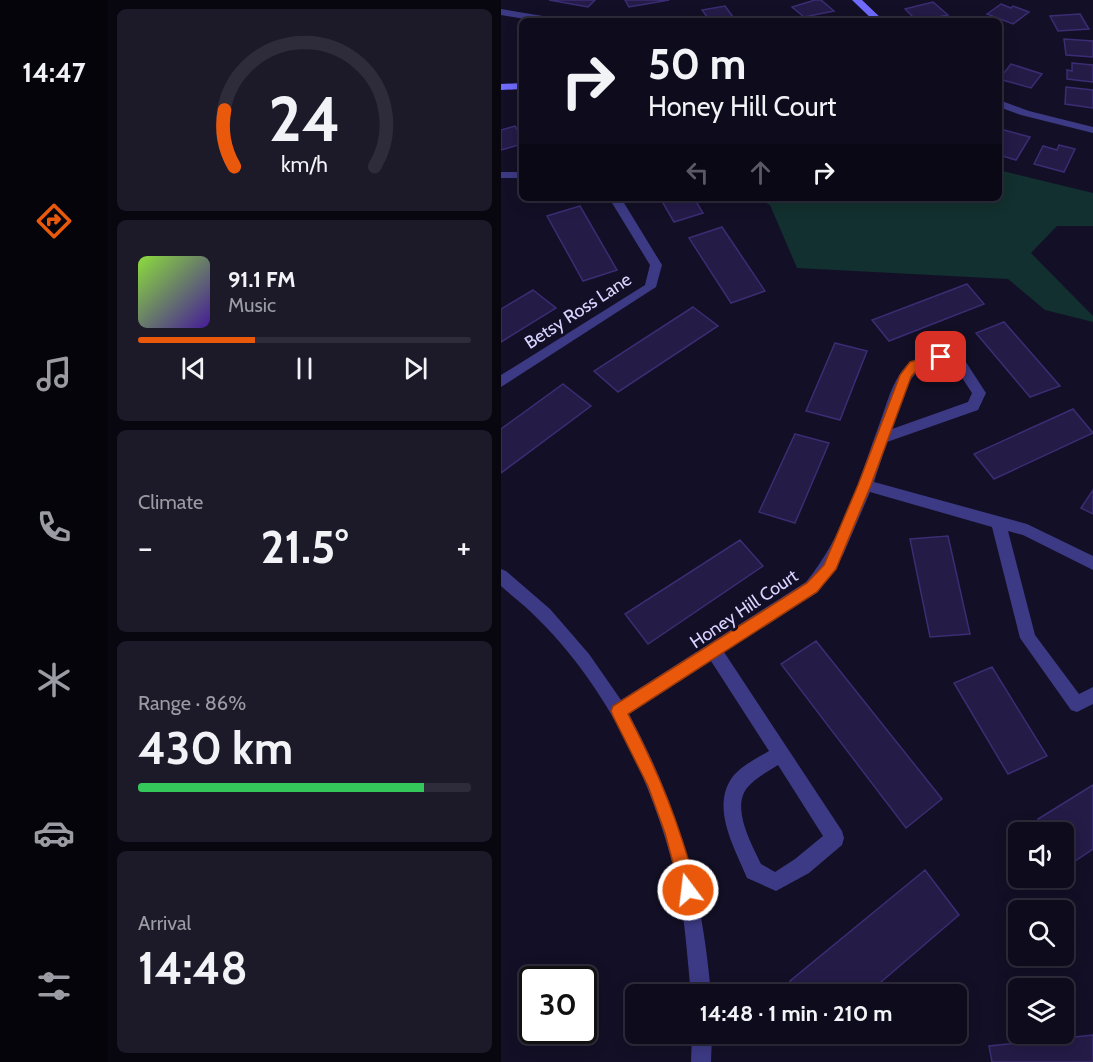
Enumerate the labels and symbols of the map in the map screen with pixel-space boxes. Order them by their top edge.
street label: Betsy Ross Lane [520,268,636,354]
pin [915,331,966,382]
street label: Honey Hill Court [686,565,802,653]
position arrow [656,858,720,922]
speed limit sign: 30 [519,966,597,1044]

